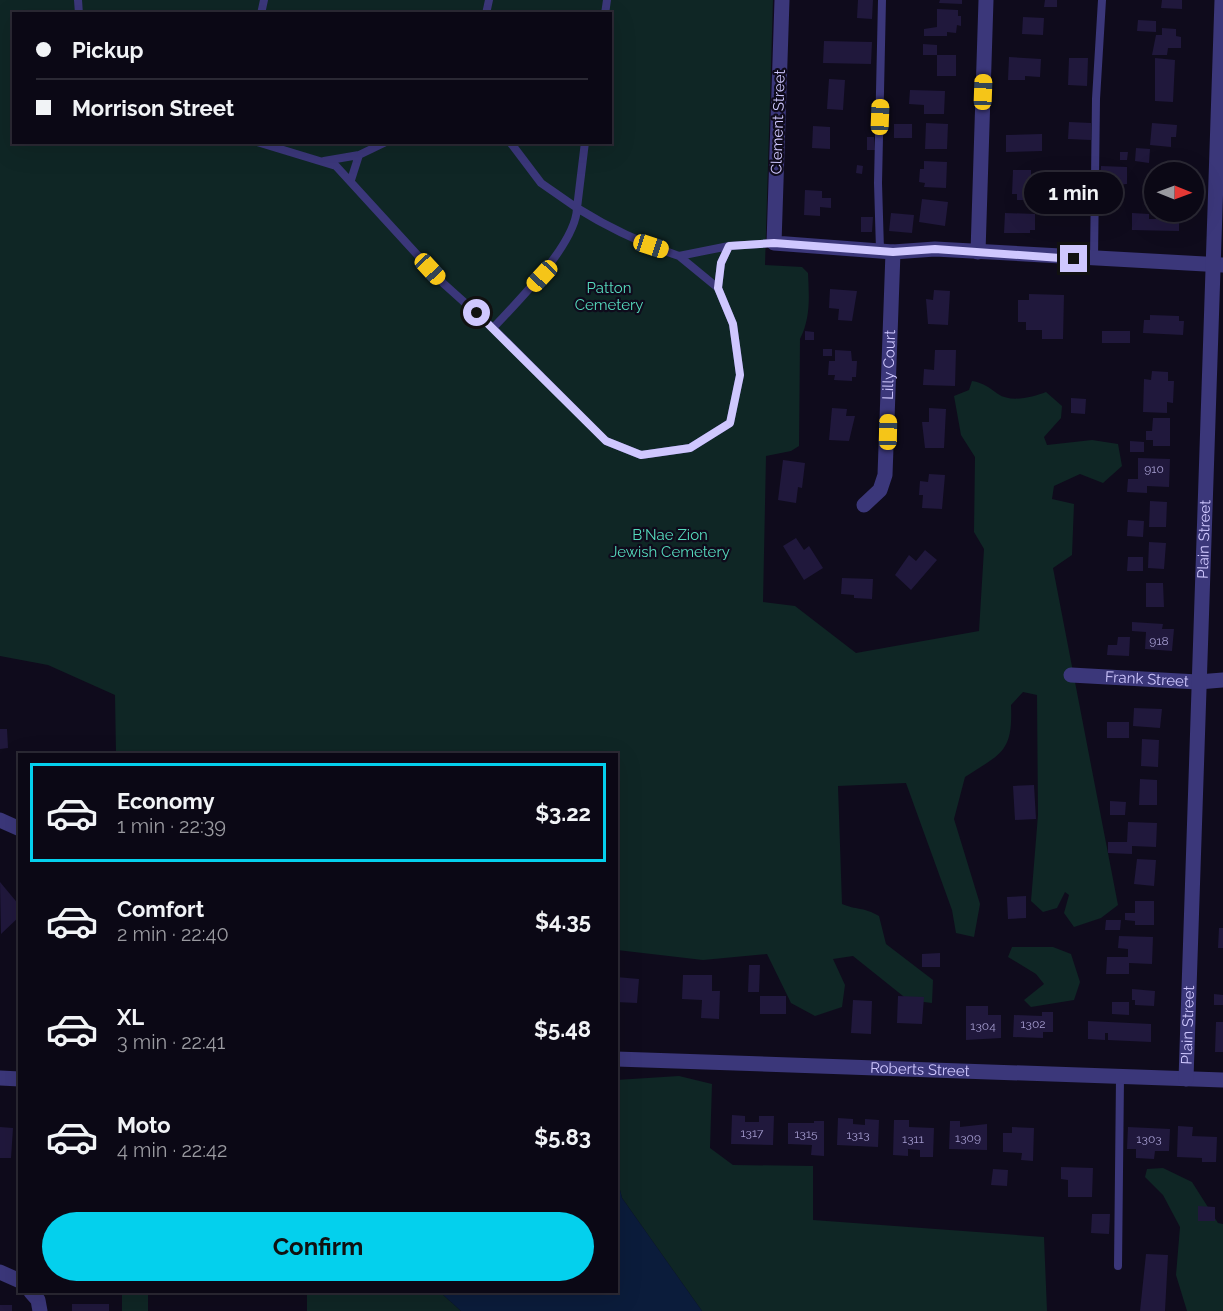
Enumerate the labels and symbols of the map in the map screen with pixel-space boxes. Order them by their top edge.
street label: Clement Street [767,69,789,175]
car [973,74,993,110]
car [870,99,890,135]
north arrow [1144,162,1204,222]
callout: 1 min [1024,172,1124,214]
car [631,232,671,260]
route end [1060,245,1087,272]
car [411,250,449,288]
car [523,257,561,295]
park label: Patton Cemetery [575,279,643,314]
route start [463,299,490,326]
street label: Lilly Court [879,330,899,400]
car [879,414,897,450]
house number: 910 [1144,462,1164,476]
street label: Plain Street [1194,499,1214,579]
park label: B'Nae Zion Jewish Cemetery [610,526,730,561]
house number: 918 [1149,634,1169,648]
street label: Frank Street [1105,668,1189,690]
street label: Plain Street [1177,985,1198,1065]
house number: 1302 [1020,1017,1046,1031]
house number: 1304 [970,1019,996,1033]
street label: Roberts Street [870,1059,970,1080]
house number: 1317 [740,1126,764,1140]
house number: 1315 [794,1127,818,1141]
house number: 1313 [846,1128,870,1142]
house number: 1309 [955,1131,981,1145]
house number: 1311 [902,1132,924,1146]
house number: 1303 [1136,1132,1162,1146]

